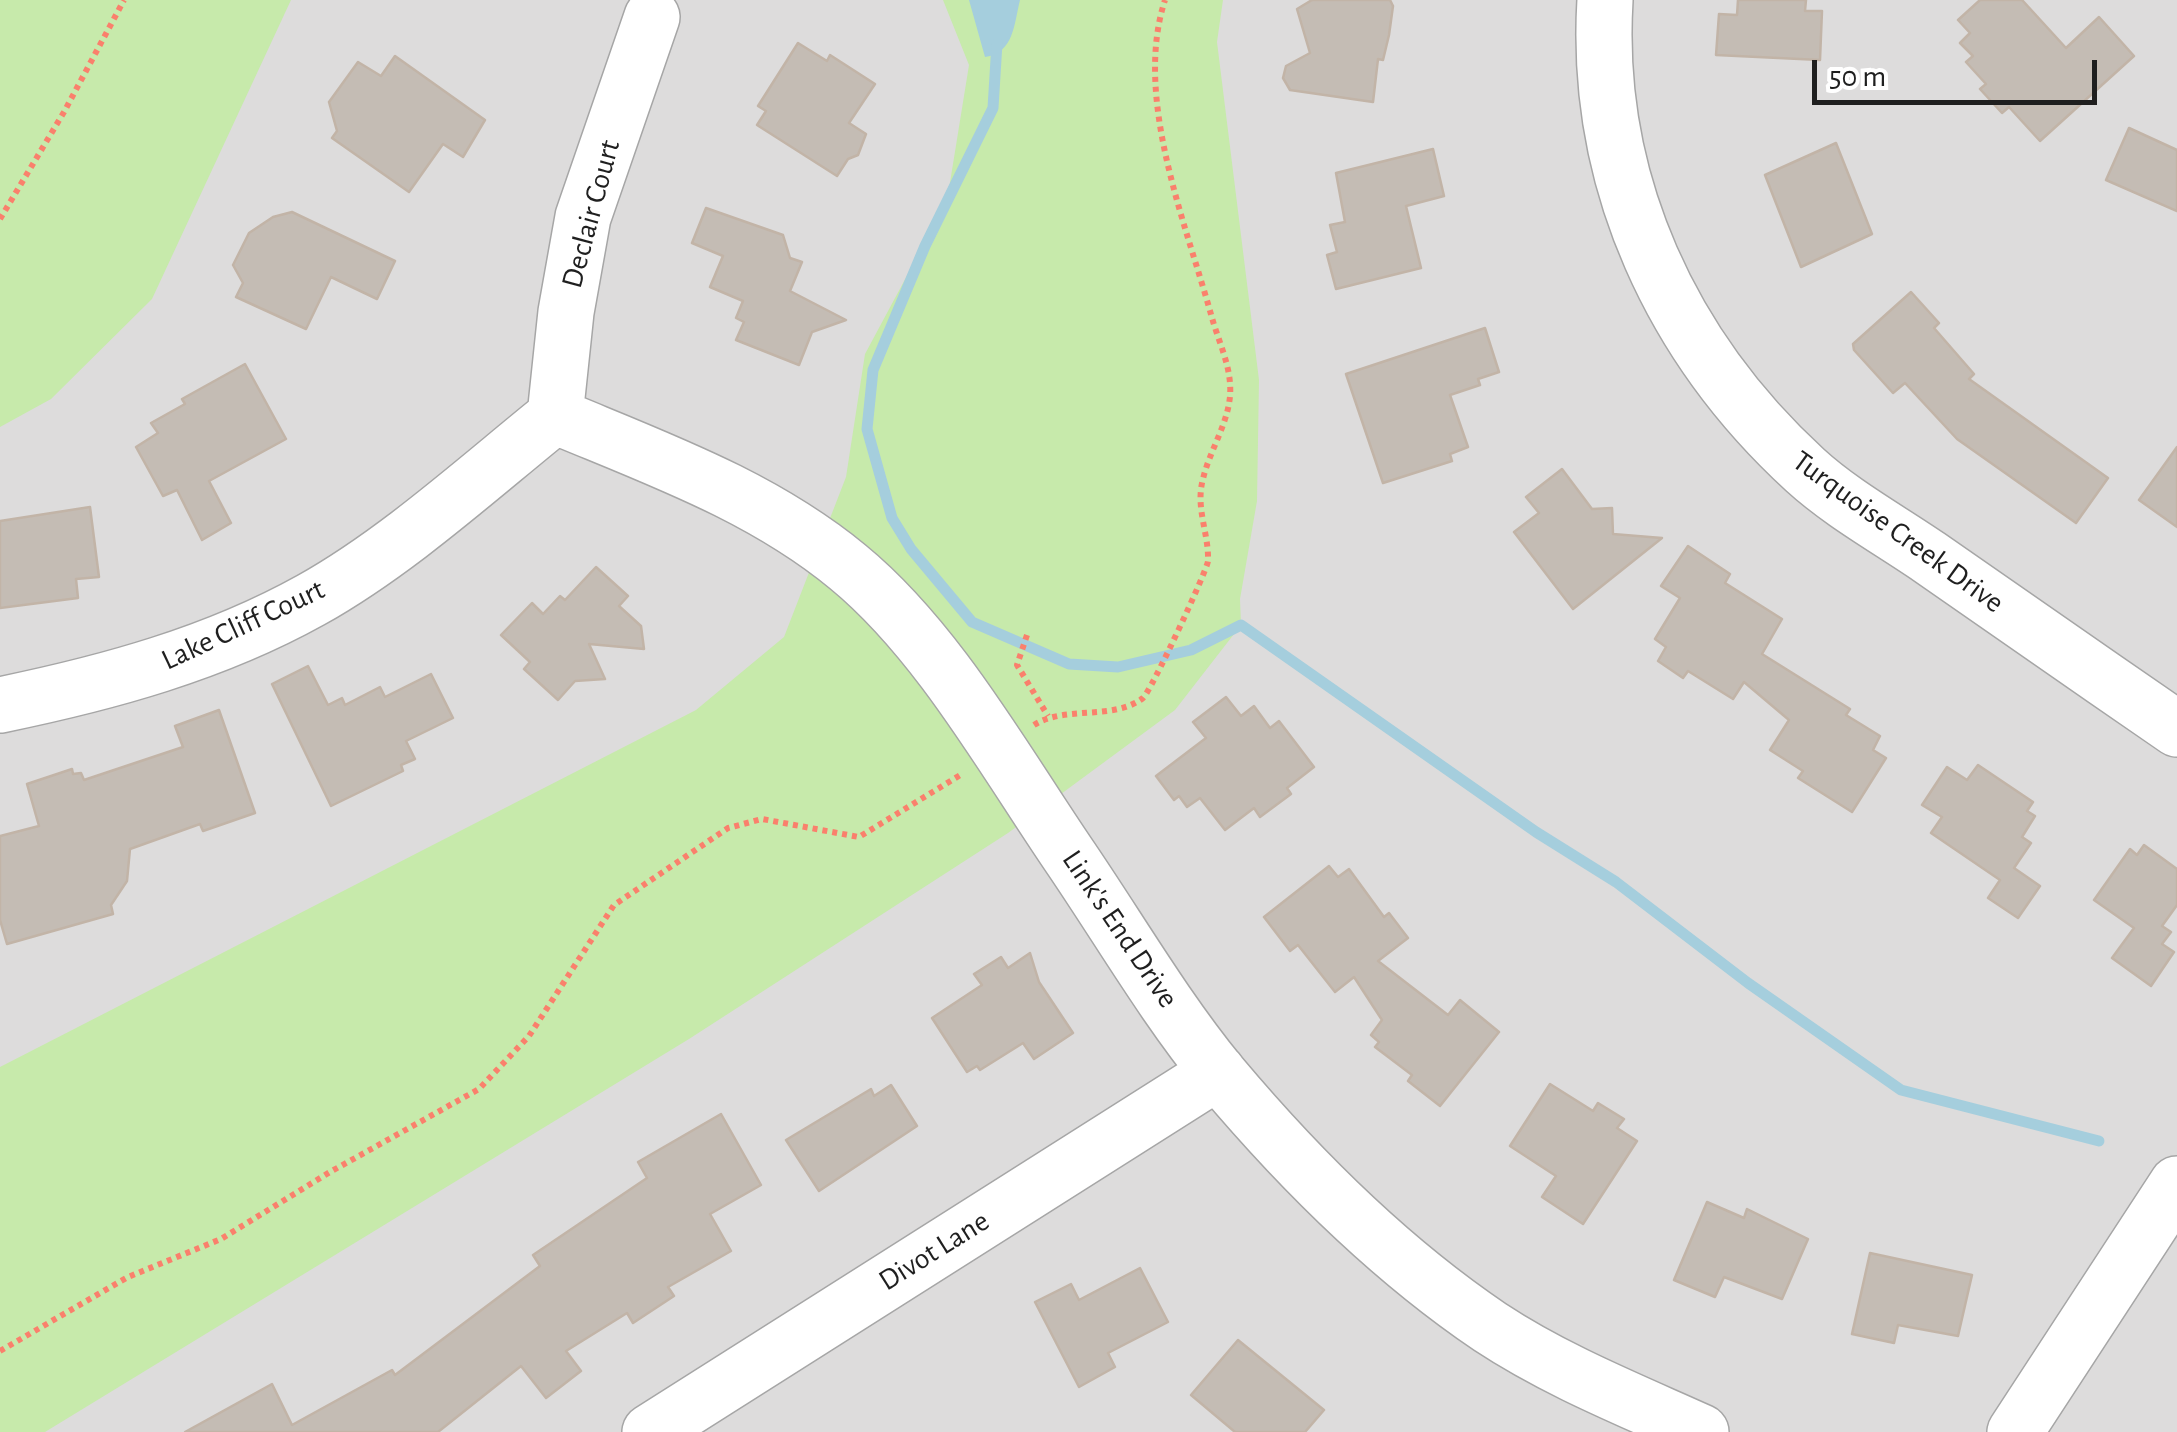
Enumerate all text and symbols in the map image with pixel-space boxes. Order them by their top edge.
scale bar [1817,40,2102,102]
text: 50 m [1829,62,1886,92]
street label: Declair Court [554,136,628,292]
street label: Turquoise Creek Drive [1785,443,2011,621]
street label: Lake Cliff Court [156,572,330,678]
street label: Link's End Drive [1054,843,1186,1015]
street label: Divot Lane [872,1203,996,1299]

